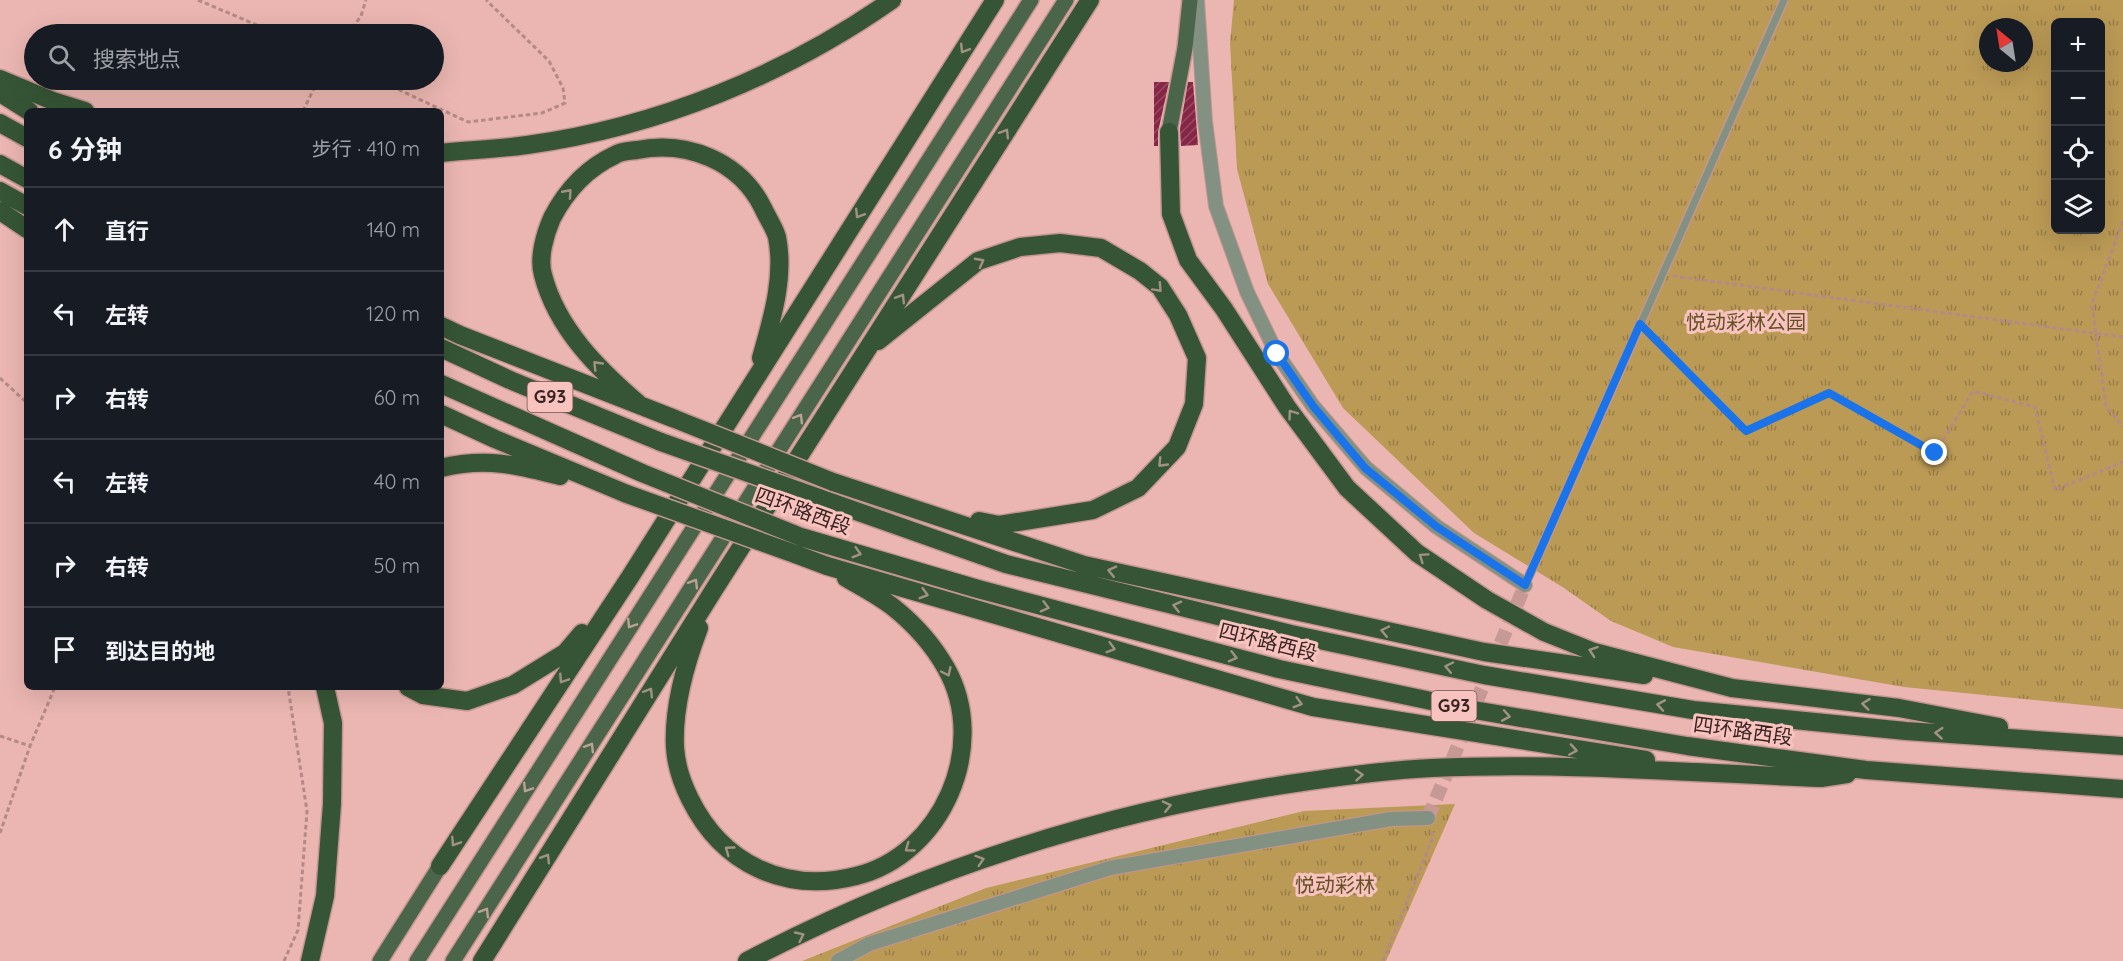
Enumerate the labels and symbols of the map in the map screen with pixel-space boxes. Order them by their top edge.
north arrow [1979,18,2033,72]
one-way arrow [960,42,971,53]
one-way arrow [998,129,1009,140]
one-way arrow [561,189,572,200]
one-way arrow [855,208,867,218]
one-way arrow [974,258,985,270]
one-way arrow [1151,281,1162,291]
one-way arrow [893,294,905,304]
park label: 悦动彩林公园 [1686,309,1806,334]
route start [1263,340,1289,366]
one-way arrow [593,362,604,373]
road number: G93 [528,382,572,412]
one-way arrow [1289,409,1300,420]
one-way arrow [792,414,804,424]
route end [1921,439,1947,465]
one-way arrow [1159,455,1170,466]
street label: 四环路西段 [752,482,854,539]
one-way arrow [851,546,862,558]
one-way arrow [1419,553,1430,564]
one-way arrow [1107,565,1117,578]
one-way arrow [687,579,699,589]
one-way arrow [918,587,929,599]
one-way arrow [1040,599,1050,612]
one-way arrow [1172,600,1182,613]
street label: 四环路西段 [1217,617,1320,666]
one-way arrow [627,618,639,628]
one-way arrow [1380,625,1390,638]
one-way arrow [1105,641,1116,653]
one-way arrow [1588,645,1599,658]
one-way arrow [1227,650,1238,662]
one-way arrow [1444,662,1454,675]
one-way arrow [940,666,952,677]
one-way arrow [559,673,570,684]
one-way arrow [642,688,653,699]
road number: G93 [1432,691,1476,721]
one-way arrow [1292,696,1303,708]
one-way arrow [1862,698,1871,710]
one-way arrow [1657,699,1667,712]
one-way arrow [1501,709,1511,721]
street label: 四环路西段 [1692,711,1794,750]
one-way arrow [1934,727,1943,740]
one-way arrow [582,743,594,753]
one-way arrow [1568,743,1578,756]
one-way arrow [1355,769,1364,782]
one-way arrow [523,782,534,793]
one-way arrow [1162,801,1172,814]
one-way arrow [451,836,463,846]
one-way arrow [904,841,915,852]
one-way arrow [724,846,735,857]
one-way arrow [539,854,551,864]
one-way arrow [974,855,985,868]
park label: 悦动彩林 [1295,872,1375,897]
one-way arrow [478,908,489,919]
one-way arrow [793,931,804,943]

